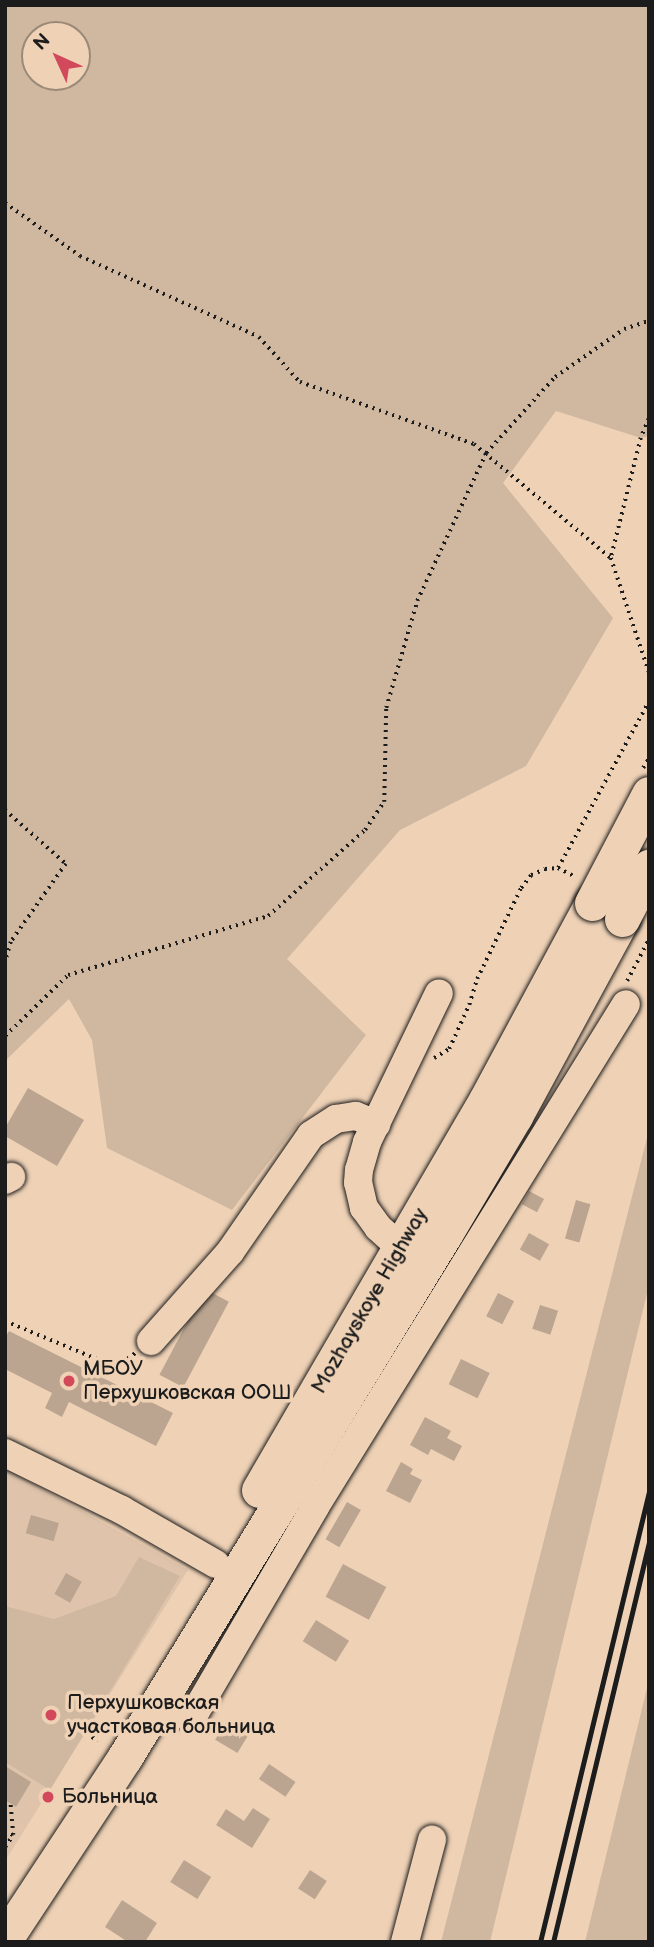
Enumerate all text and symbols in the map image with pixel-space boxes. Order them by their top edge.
north arrow [21,21,91,91]
text: N [29,29,55,55]
street label: Mozhayskoye Highway [307,1204,433,1398]
place label: МБОУ Перхушковская ООШ [83,1356,292,1406]
marker: МБОУ Перхушковская ООШ [61,1373,77,1389]
place label: Перхушковская участковая больница [67,1690,275,1740]
marker: Перхушковская участковая больница [41,1705,61,1725]
place label: Больница [62,1784,158,1810]
marker: Больница [40,1789,56,1805]

